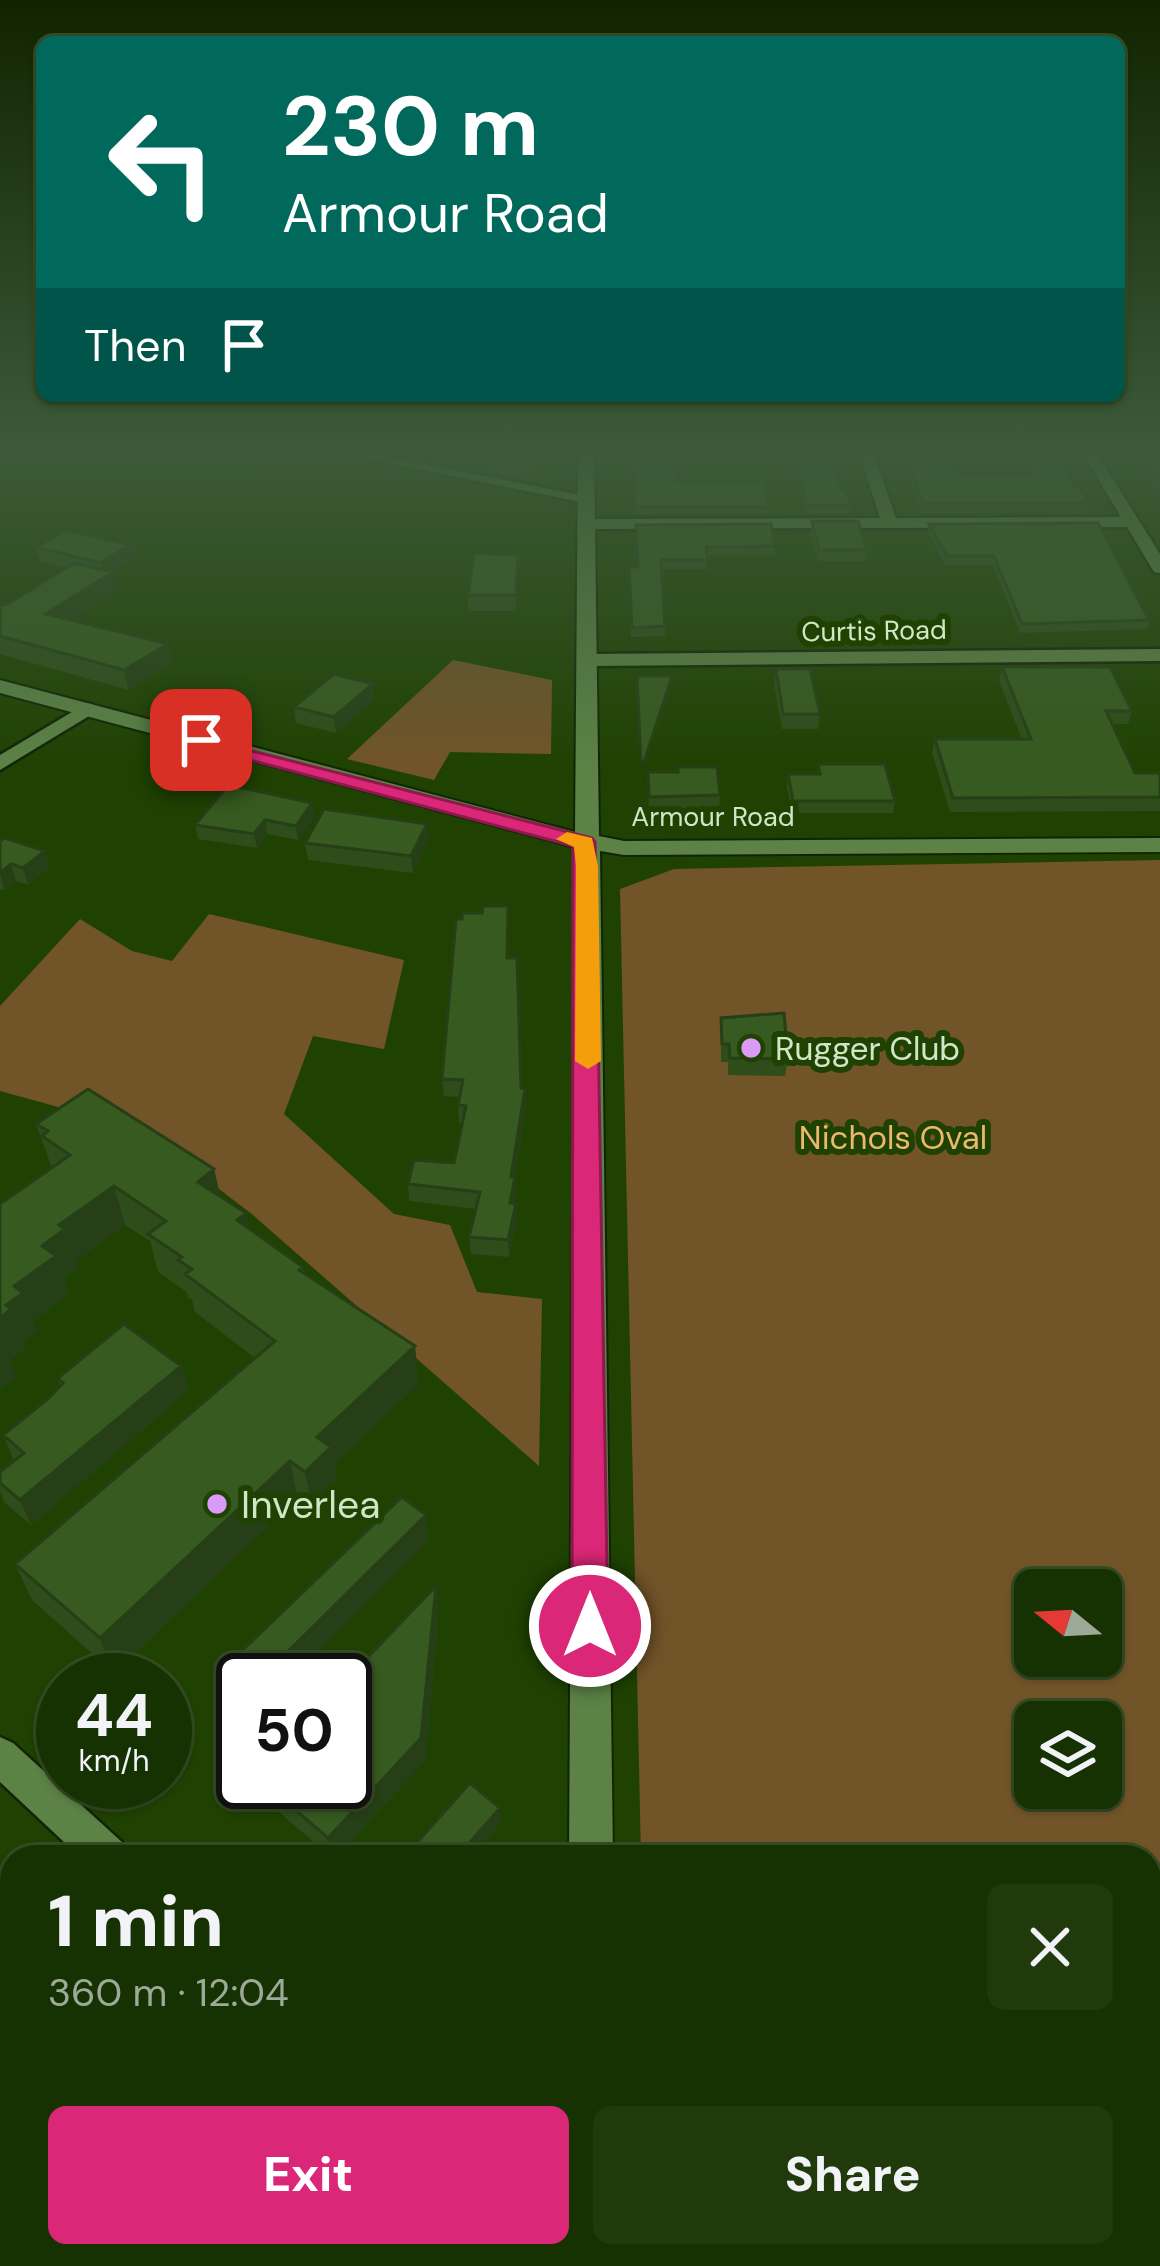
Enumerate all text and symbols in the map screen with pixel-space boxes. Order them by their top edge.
text: 230 m [282,72,539,181]
icon: left [84,84,240,240]
text: Armour Road [282,178,609,249]
icon: arrive [211,312,277,378]
text: Then [84,316,187,375]
street label: Curtis Road [801,612,947,649]
pin [150,689,252,791]
icon: arrive [168,707,234,773]
street label: Armour Road [631,799,795,834]
place label: Rugger Club [775,1027,960,1070]
marker: Rugger Club [738,1035,764,1061]
park label: Nichols Oval [799,1116,987,1159]
place label: Inverlea [241,1479,380,1530]
marker: Inverlea [204,1491,230,1517]
position arrow [527,1563,653,1689]
north arrow [1014,1569,1122,1677]
map controls [1014,1569,1122,1809]
speed limit sign: 50 [216,1653,372,1809]
text: 44 [75,1676,153,1755]
button: layers [1014,1701,1122,1809]
text: km/h [79,1741,149,1780]
text: 1 min [48,1875,224,1968]
button: close [987,1884,1113,2010]
text: 360 m · 12:04 [48,1967,289,2018]
button: Exit [48,2106,569,2244]
button: Share [593,2106,1113,2244]

